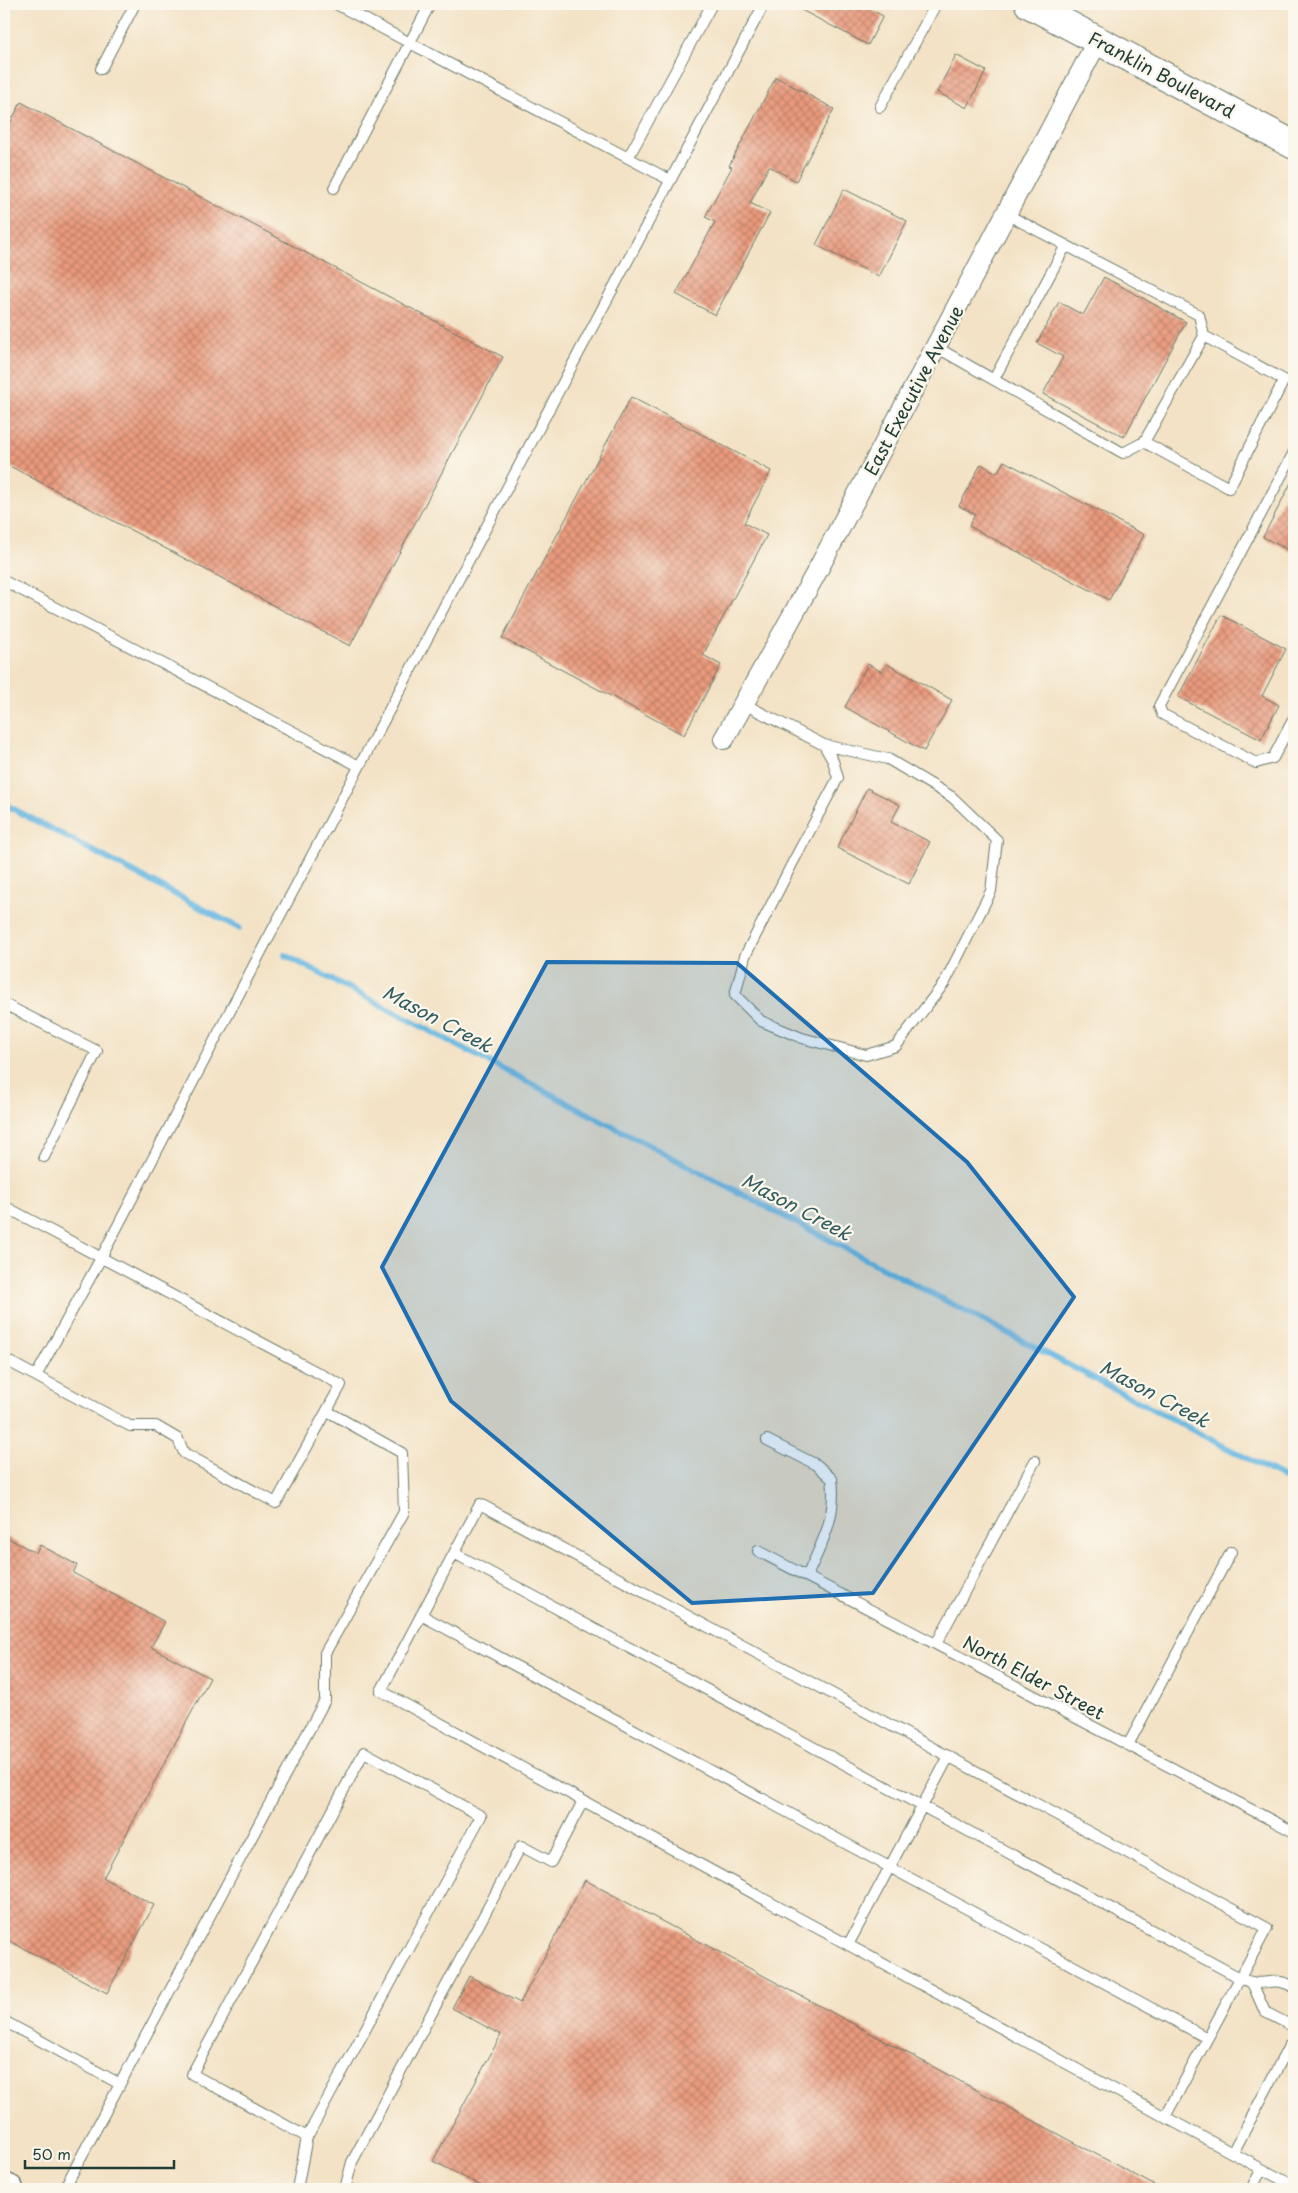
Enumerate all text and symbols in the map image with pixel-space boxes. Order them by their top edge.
street label: Franklin Boulevard [1084,24,1240,124]
street label: East Executive Avenue [857,300,969,480]
water label: Mason Creek [378,977,499,1059]
water label: Mason Creek [737,1165,858,1247]
water label: Mason Creek [1095,1352,1216,1434]
street label: North Elder Street [958,1628,1110,1726]
scale bar [25,2138,174,2170]
text: 50 m [32,2142,71,2165]

